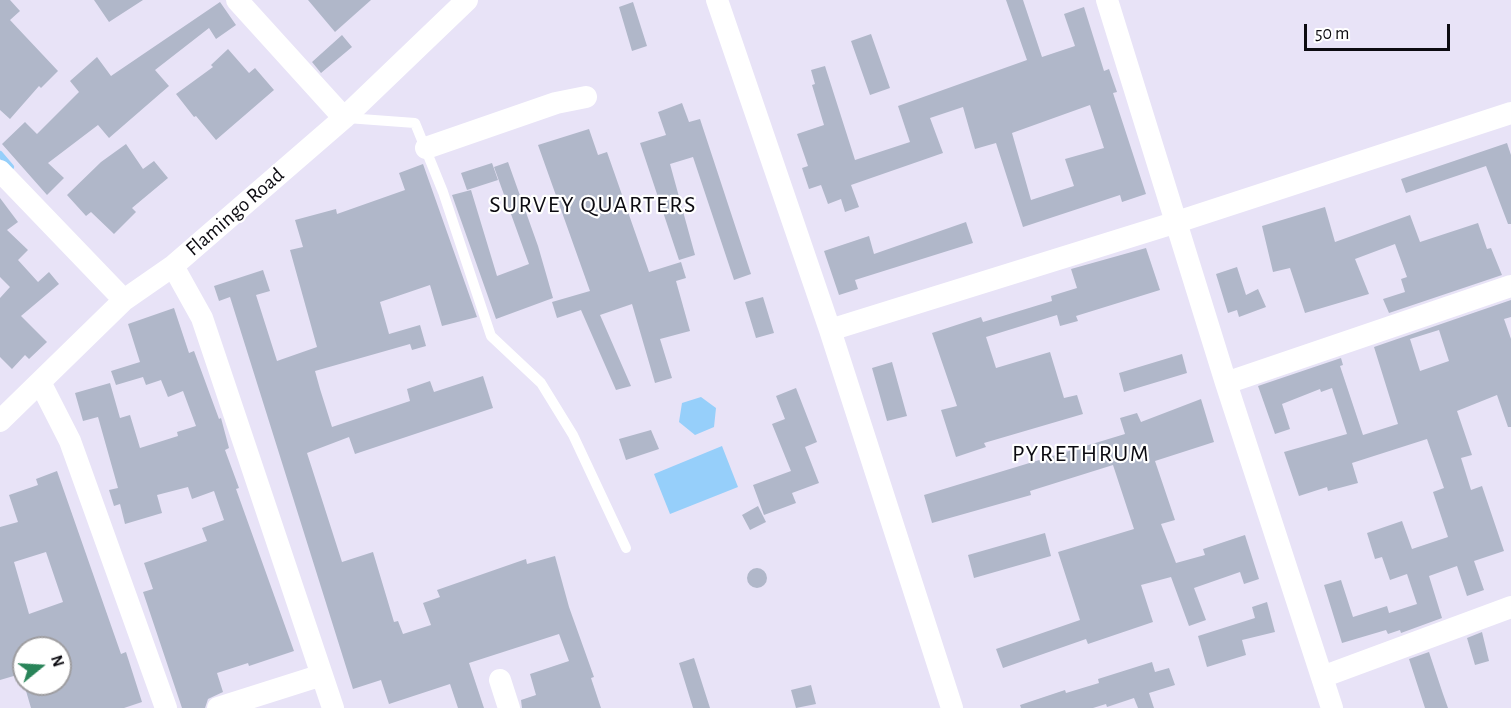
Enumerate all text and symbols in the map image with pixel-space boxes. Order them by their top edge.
scale bar [1307,12,1452,50]
text: 50 m [1315,25,1349,43]
street label: Flamingo Road [181,162,289,262]
district label: SURVEY QUARTERS [489,191,697,219]
district label: PYRETHRUM [1012,440,1150,468]
north arrow [12,636,72,696]
text: N [48,653,67,669]

